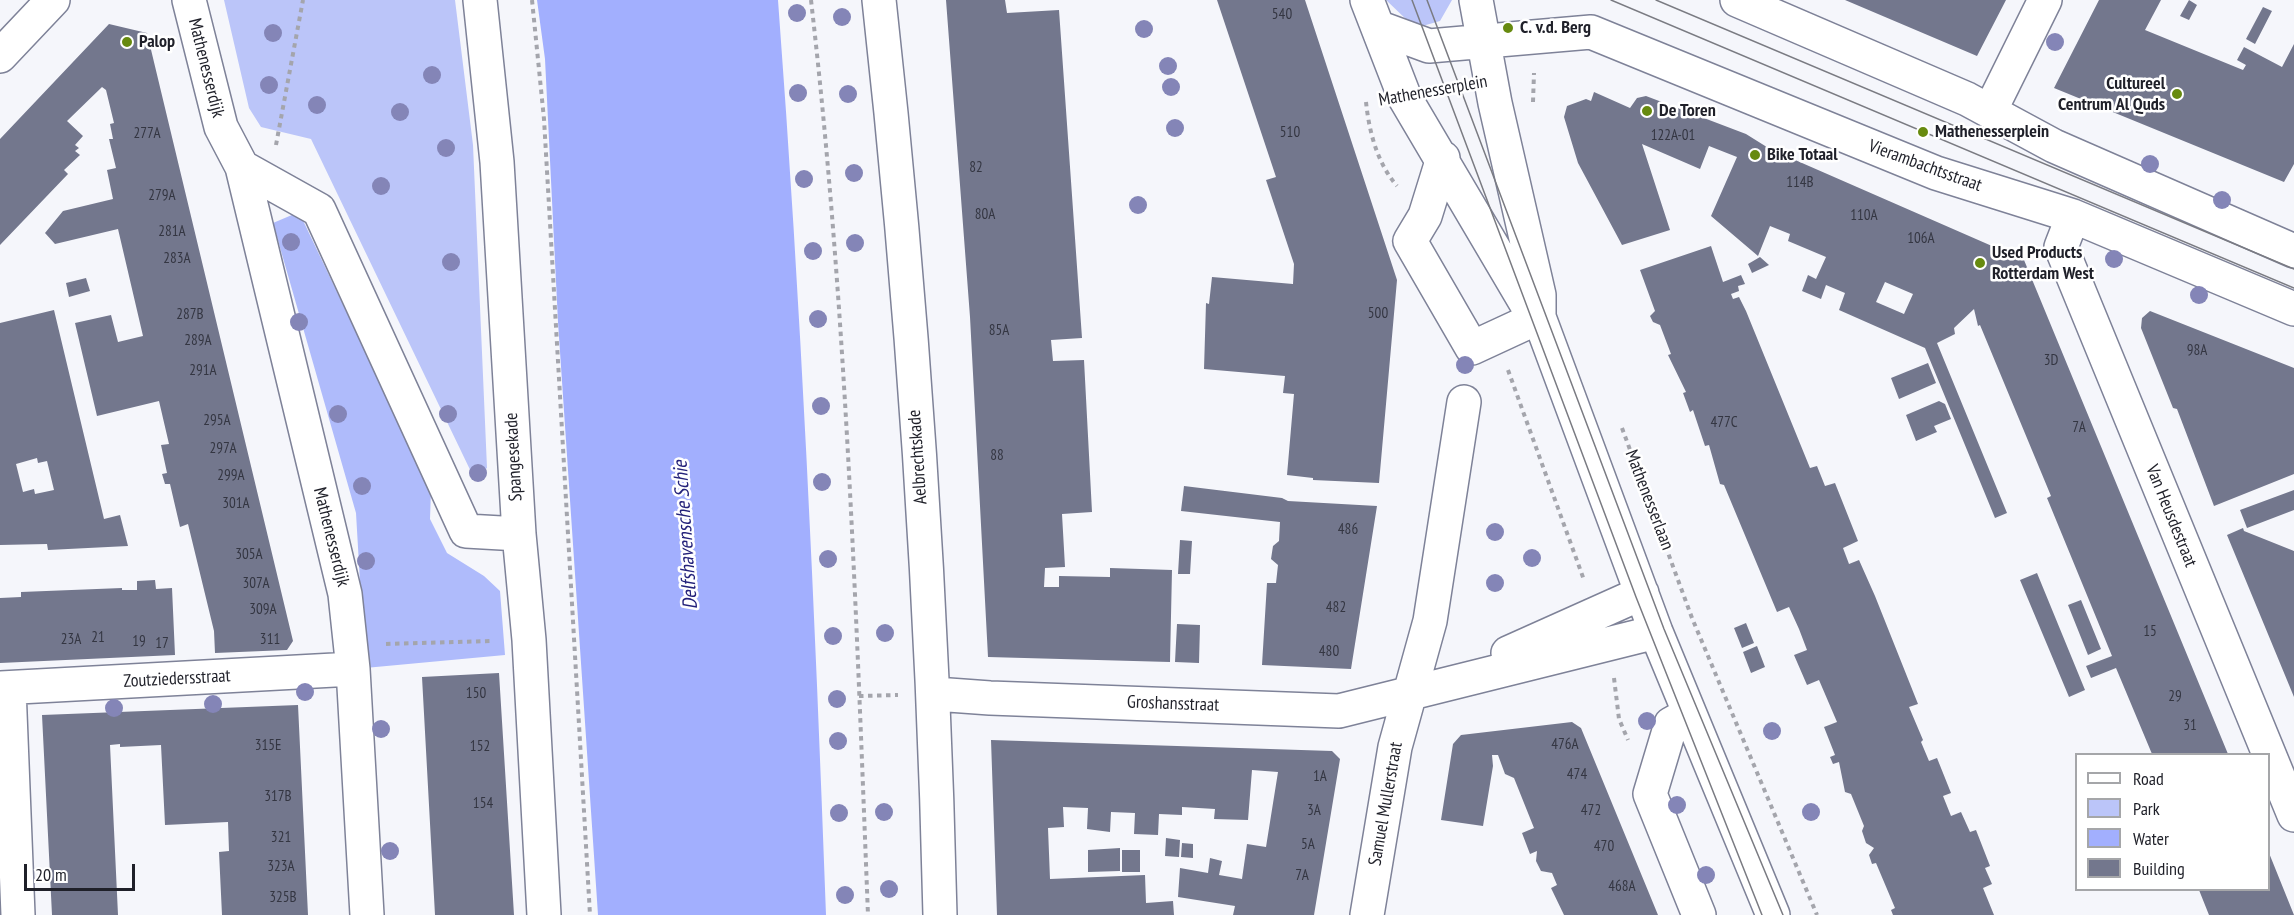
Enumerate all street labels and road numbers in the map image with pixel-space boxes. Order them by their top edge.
street label: Mathenesserdijk [183,16,229,120]
street label: Mathenesserplein [1377,71,1489,111]
street label: Vierambachtsstraat [1865,135,1985,197]
street label: Aelbrechtskade [904,409,932,505]
street label: Spangesekade [501,412,527,502]
street label: Mathenesserlaan [1620,447,1678,553]
street label: Van Heusdestraat [2141,462,2201,570]
street label: Mathenesserdijk [308,485,354,589]
street label: Zoutziedersstraat [123,665,231,693]
street label: Groshansstraat [1127,692,1219,716]
street label: Samuel Mullerstraat [1364,740,1408,868]

